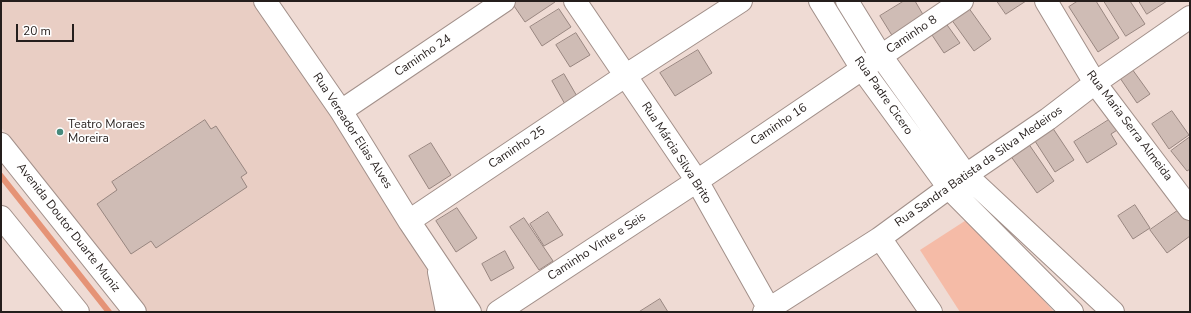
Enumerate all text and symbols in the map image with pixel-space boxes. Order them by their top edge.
street label: Caminho 8 [884,13,940,57]
scale bar [18,16,76,42]
text: 20 m [23,23,51,39]
street label: Caminho 24 [392,32,454,80]
street label: Rua Padre Cicero [851,54,915,138]
street label: Rua Maria Serra Almeida [1083,68,1175,184]
street label: Rua Vereador Elias Alves [309,70,395,192]
street label: Rua Márcia Silva Brito [638,100,714,206]
street label: Caminho 16 [748,101,810,149]
street label: Rua Sandra Batista da Silva Medeiros [892,103,1066,231]
place label: Teatro Moraes Moreira [68,118,145,146]
street label: Caminho 25 [486,124,548,172]
marker: Teatro Moraes Moreira [55,127,65,137]
street label: Avenida Doutor Duarte Muniz [13,161,123,295]
street label: Caminho Vinte e Seis [545,210,649,284]

